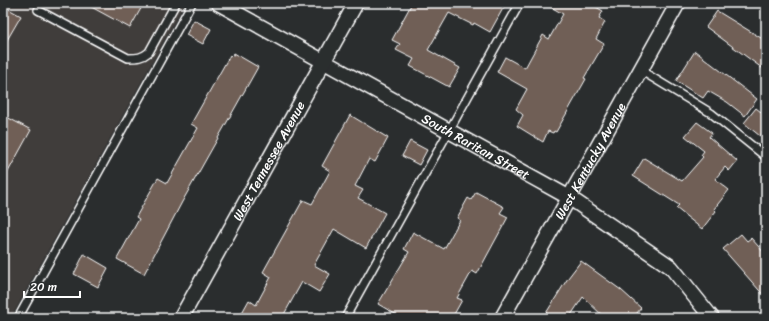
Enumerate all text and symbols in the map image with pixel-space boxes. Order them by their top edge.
street label: West Tennessee Avenue [226,96,311,225]
street label: West Kentucky Avenue [548,98,632,224]
street label: South Raritan Street [418,107,535,185]
scale bar [24,273,80,299]
text: 20 m [30,276,57,298]

